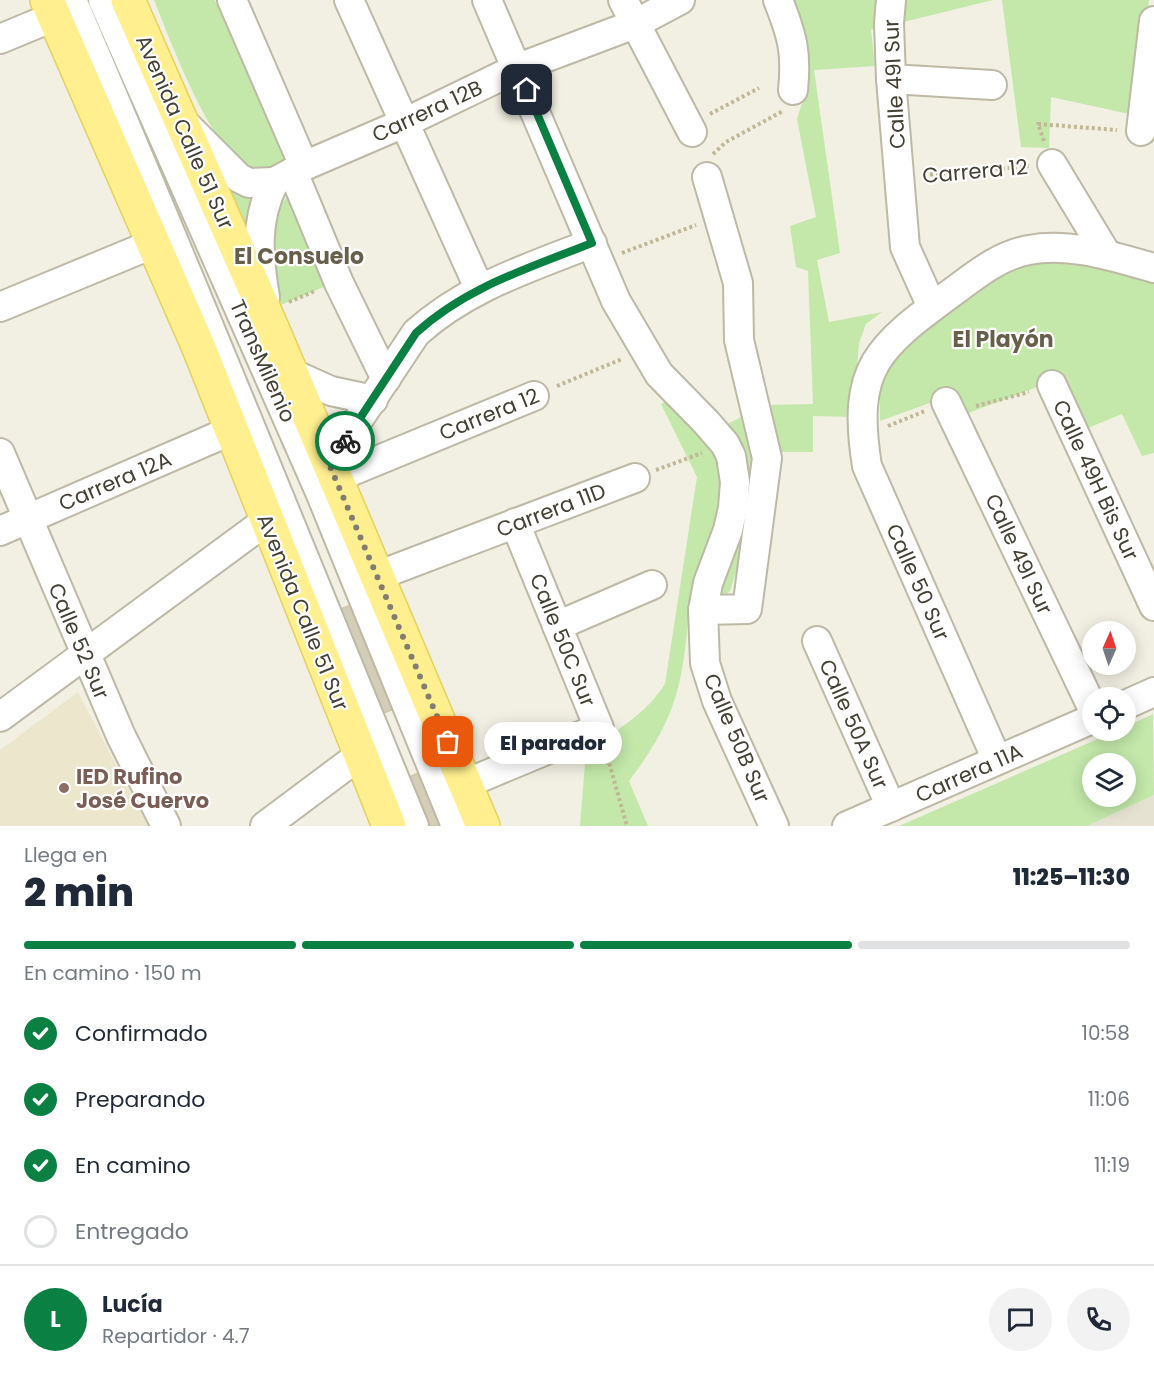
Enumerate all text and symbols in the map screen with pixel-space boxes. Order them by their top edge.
street label: Calle 49I Sur [876,18,912,150]
street label: Avenida Calle 51 Sur [129,30,241,234]
pin [501,64,552,115]
street label: Carrera 12B [367,73,487,149]
icon: home [510,73,543,106]
street label: Carrera 12 [921,152,1029,190]
district label: El Consuelo [234,241,364,272]
street label: TransMilenio [223,295,303,427]
district label: El Playón [953,324,1053,355]
street label: Carrera 12 [435,381,543,447]
street label: Calle 49H Bis Sur [1046,395,1146,565]
courier [315,411,375,471]
icon: bike [329,425,362,458]
street label: Carrera 12A [54,444,176,518]
street label: Carrera 11D [492,476,610,544]
street label: Calle 49I Sur [978,489,1060,619]
street label: Avenida Calle 51 Sur [250,509,356,715]
street label: Calle 50 Sur [879,519,957,645]
street label: Calle 50C Sur [523,569,603,711]
street label: Calle 52 Sur [41,578,117,704]
north arrow [1082,621,1136,675]
map controls [1082,621,1136,807]
street label: Calle 50A Sur [812,655,896,794]
street label: Calle 50B Sur [697,669,777,807]
button: locate [1082,687,1136,741]
pin [422,716,473,767]
callout: El parador [484,721,622,763]
icon: bag [431,725,464,758]
text: El parador [500,729,606,757]
street label: Carrera 11A [911,737,1027,809]
button: layers [1082,753,1136,807]
place label: IED Rufino José Cuervo [76,762,209,815]
marker: IED Rufino José Cuervo [57,781,71,795]
text: Llega en [24,841,108,869]
text: 11:25–11:30 [1013,862,1130,893]
text: 2 min [24,865,134,920]
text: En camino · 150 m [24,959,202,987]
icon: check [24,1017,57,1050]
text: Confirmado [75,1018,208,1049]
text: 10:58 [1082,1019,1130,1047]
icon: check [24,1083,57,1116]
text: Preparando [75,1084,205,1115]
text: 11:06 [1088,1085,1130,1113]
icon: check [24,1149,57,1182]
text: En camino [75,1150,191,1181]
text: 11:19 [1094,1151,1130,1179]
text: Entregado [75,1216,189,1247]
button: chat [989,1288,1052,1351]
button: phone [1067,1288,1130,1351]
text: Lucía [102,1289,163,1320]
text: L [50,1304,61,1335]
text: Repartidor · 4.7 [102,1322,250,1350]

